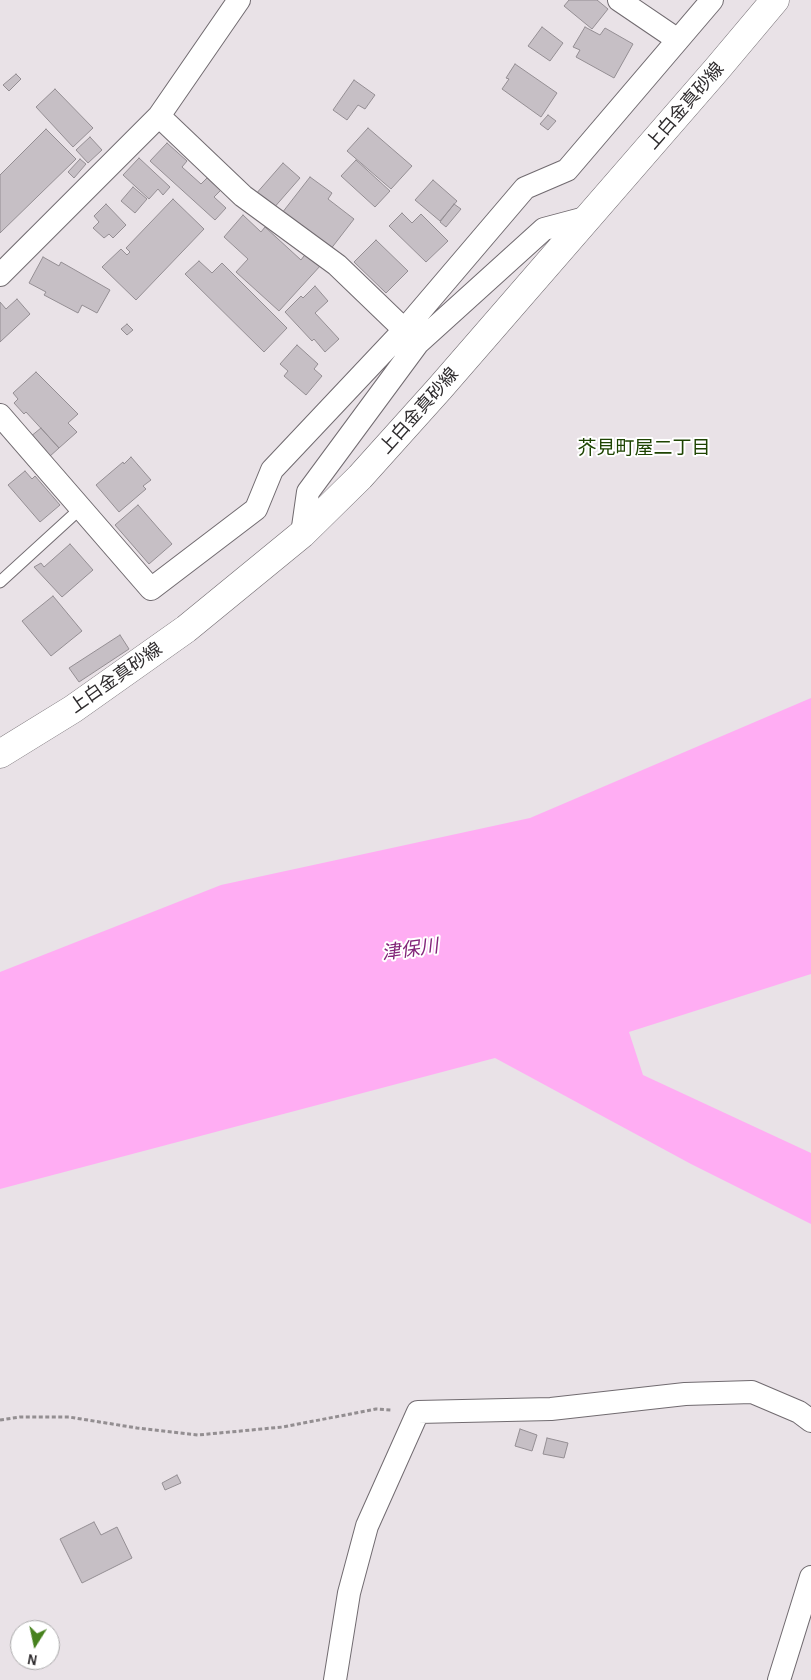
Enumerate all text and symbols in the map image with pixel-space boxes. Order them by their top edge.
street label: 上白金真砂線 [641,58,729,154]
street label: 上白金真砂線 [375,364,463,458]
district label: 芥見町屋二丁目 [578,437,710,459]
street label: 上白金真砂線 [66,638,166,718]
water label: 津保川 [380,935,440,965]
north arrow [10,1620,60,1670]
text: N [27,1651,39,1667]

